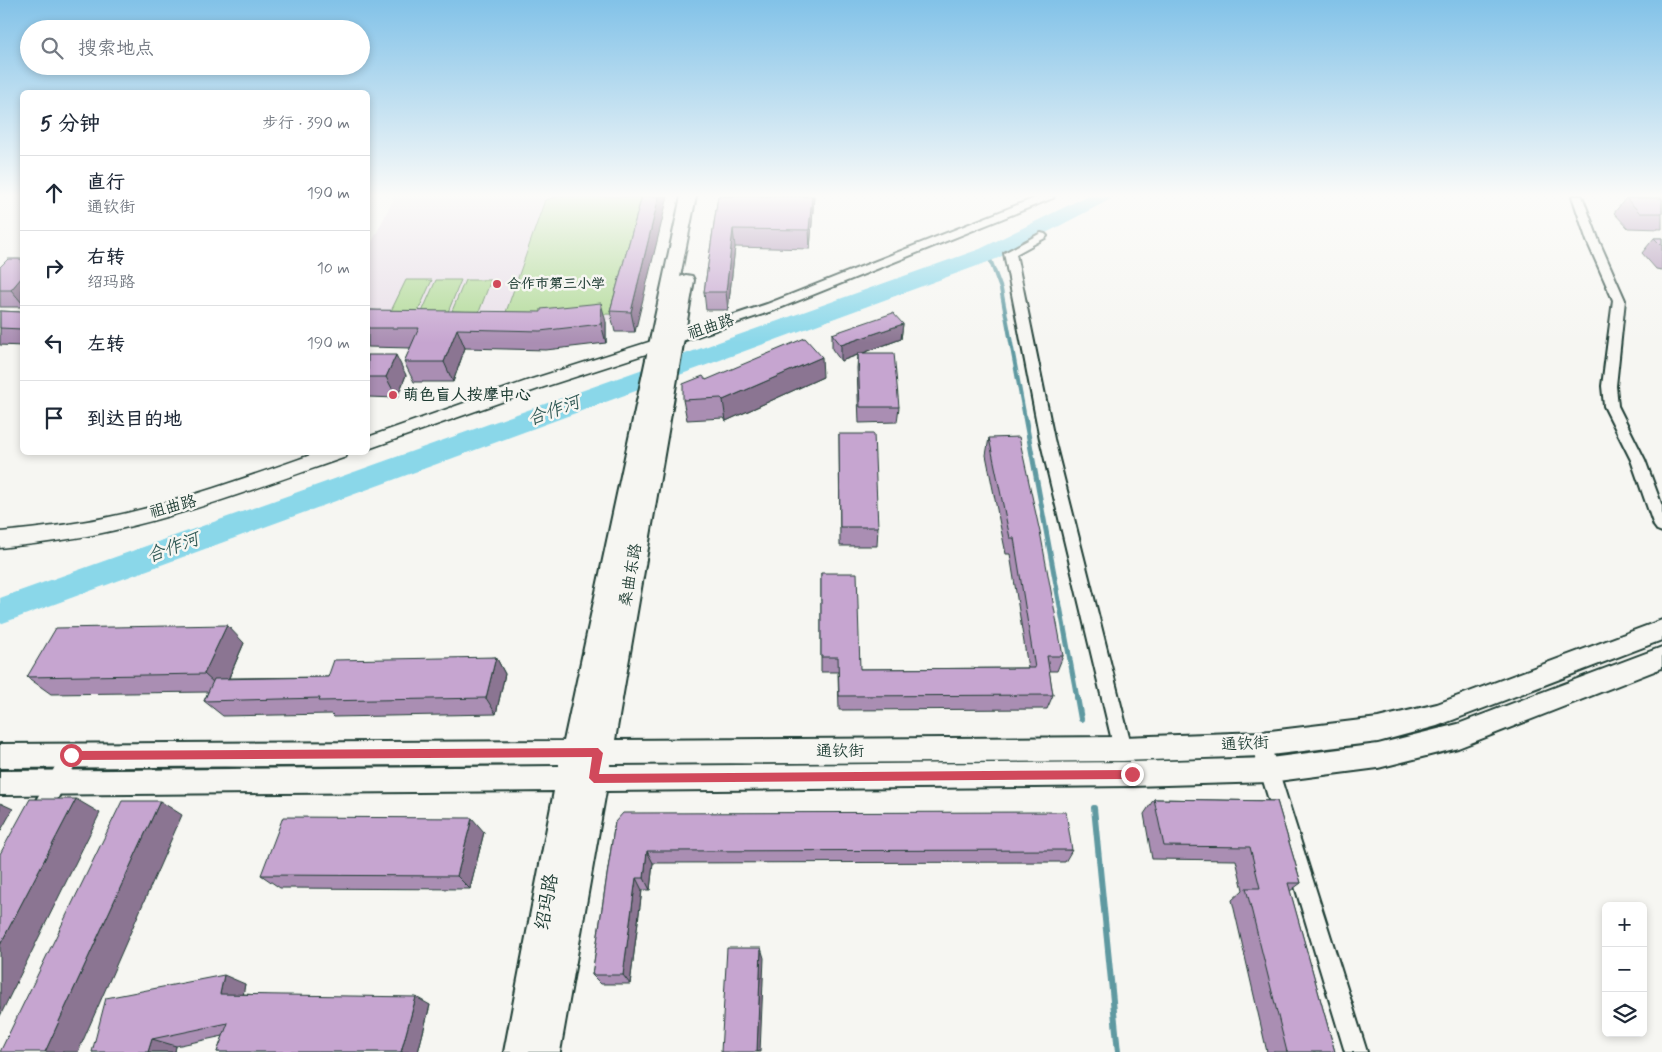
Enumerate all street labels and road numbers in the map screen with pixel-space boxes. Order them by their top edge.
street label: 祖曲路 [685,310,737,344]
street label: 祖曲路 [147,491,199,523]
street label: 桑曲东路 [615,542,647,608]
street label: 通钦街 [1220,732,1270,756]
street label: 通钦街 [816,741,864,762]
street label: 绍玛路 [530,872,564,932]

